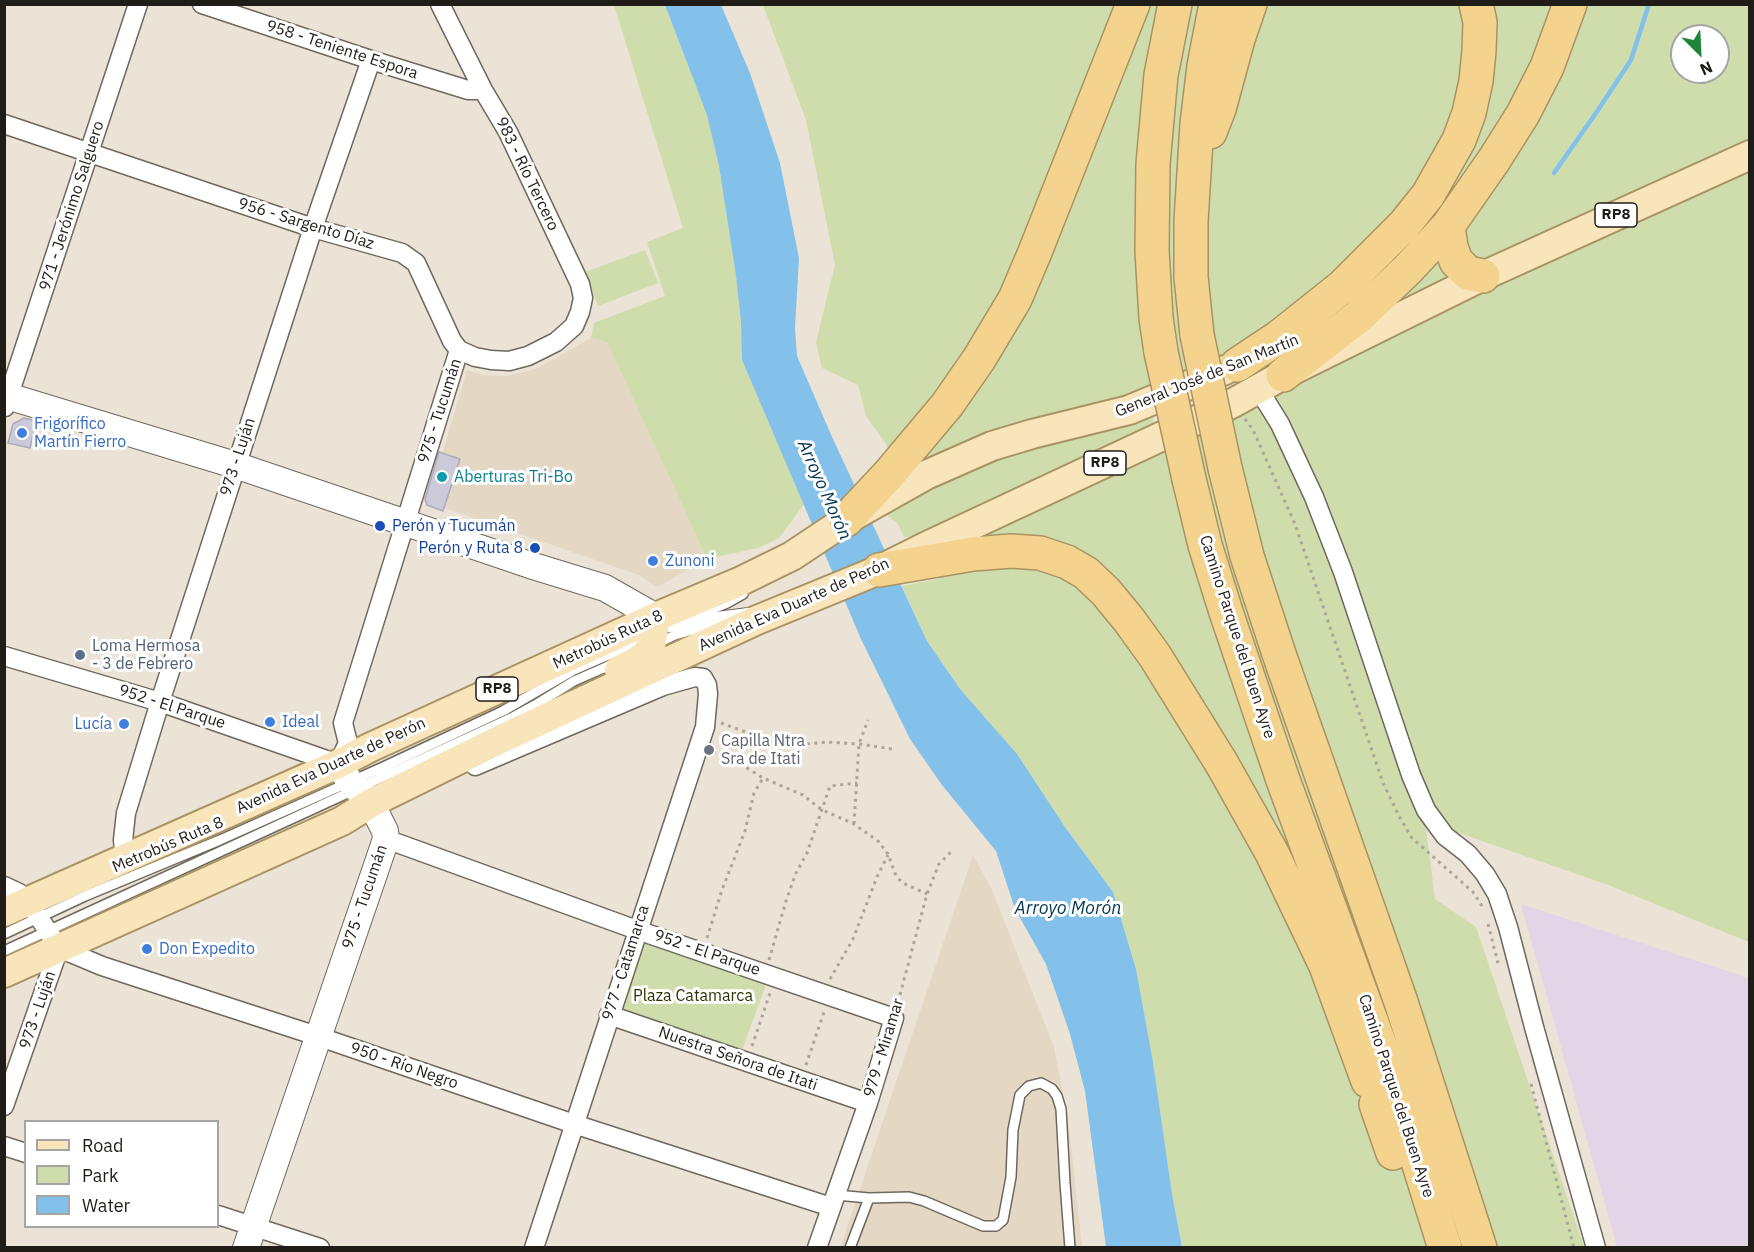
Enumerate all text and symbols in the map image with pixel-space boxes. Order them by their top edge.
street label: 958 - Teniente Espora [264,16,420,84]
north arrow [1670,24,1730,84]
text: N [1697,57,1716,80]
street label: 983 - Río Tercero [491,114,563,234]
street label: 971 - Jerónimo Salguero [35,119,109,293]
street label: 956 - Sargento Díaz [236,194,376,254]
road number: RP8 [1595,203,1637,227]
street label: General José de San Martín [1112,330,1302,422]
street label: 975 - Tucumán [414,356,466,466]
place label: Frigorífico Martín Fierro [34,414,126,452]
street label: 973 - Luján [216,415,260,499]
marker: Frigorífico Martín Fierro [15,426,29,440]
water label: Arroyo Morón [792,437,856,543]
road number: RP8 [1084,451,1126,475]
place label: Aberturas Tri-Bo [454,467,573,487]
marker: Aberturas Tri-Bo [435,470,449,484]
place label: Perón y Tucumán [392,516,516,536]
marker: Perón y Tucumán [373,519,387,533]
street label: Camino Parque del Buen Ayre [1195,533,1279,741]
place label: Perón y Ruta 8 [419,538,523,558]
marker: Perón y Ruta 8 [528,541,542,555]
place label: Zunoni [665,551,714,571]
marker: Zunoni [646,554,660,568]
street label: Avenida Eva Duarte de Perón [696,554,892,656]
street label: Metrobús Ruta 8 [550,606,666,674]
place label: Loma Hermosa - 3 de Febrero [92,636,200,674]
marker: Loma Hermosa - 3 de Febrero [73,648,87,662]
road number: RP8 [476,677,518,701]
street label: 952 - El Parque [116,681,228,733]
place label: Ideal [282,712,319,732]
place label: Lucía [74,714,112,734]
street label: Avenida Eva Duarte de Perón [233,714,429,818]
marker: Ideal [263,715,277,729]
marker: Lucía [117,717,131,731]
place label: Capilla Ntra Sra de Itati [721,731,805,769]
marker: Capilla Ntra Sra de Itati [702,743,716,757]
street label: Metrobús Ruta 8 [110,813,226,877]
street label: 975 - Tucumán [338,842,392,952]
water label: Arroyo Morón [1015,898,1121,920]
street label: 977 - Catamarca [598,903,654,1023]
street label: 952 - El Parque [651,926,763,980]
place label: Don Expedito [159,939,255,959]
marker: Don Expedito [140,942,154,956]
street label: 973 - Luján [16,968,60,1052]
park label: Plaza Catamarca [633,986,753,1006]
street label: Camino Parque del Buen Ayre [1354,992,1438,1200]
street label: 979 - Miramar [860,996,908,1100]
street label: Nuestra Señora de Itati [656,1023,820,1095]
street label: 950 - Río Negro [347,1039,461,1093]
legend [24,1120,219,1228]
text: Road [82,1134,123,1157]
text: Park [82,1164,118,1187]
text: Water [82,1194,130,1217]

